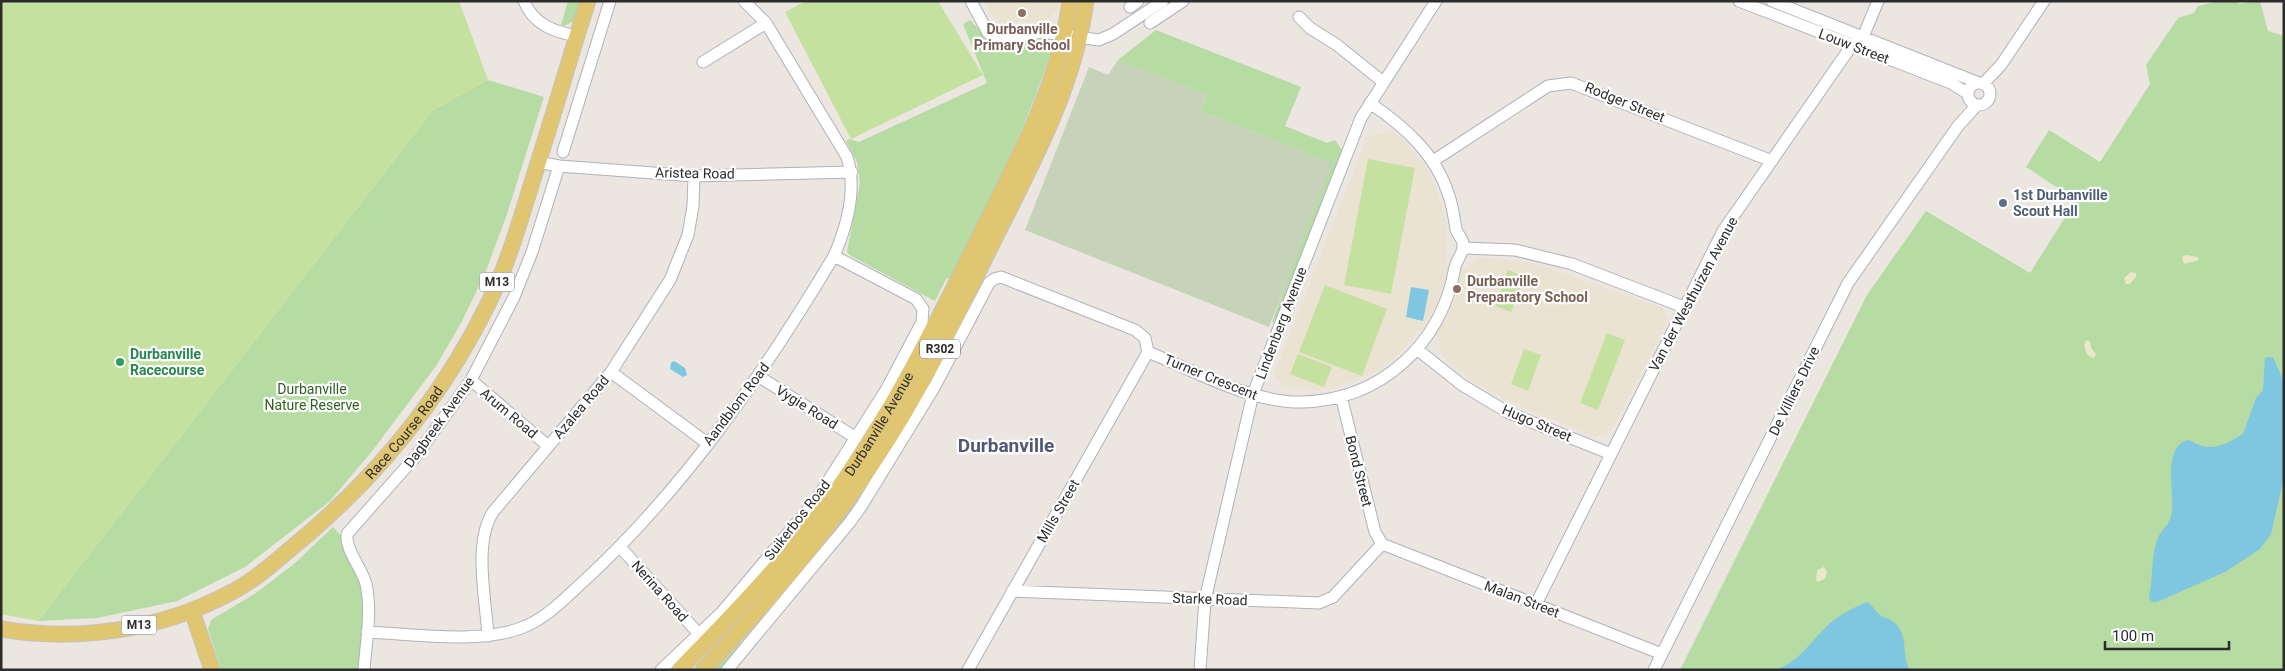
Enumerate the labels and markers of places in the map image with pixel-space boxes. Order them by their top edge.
marker: Durbanville Primary School [1016,7,1028,19]
place label: Durbanville Primary School [974,21,1070,53]
place label: 1st Durbanville Scout Hall [2013,187,2108,219]
marker: 1st Durbanville Scout Hall [1997,197,2009,209]
place label: Durbanville Preparatory School [1467,273,1588,305]
marker: Durbanville Preparatory School [1451,283,1463,295]
place label: Durbanville Racecourse [130,346,205,378]
marker: Durbanville Racecourse [114,356,126,368]

